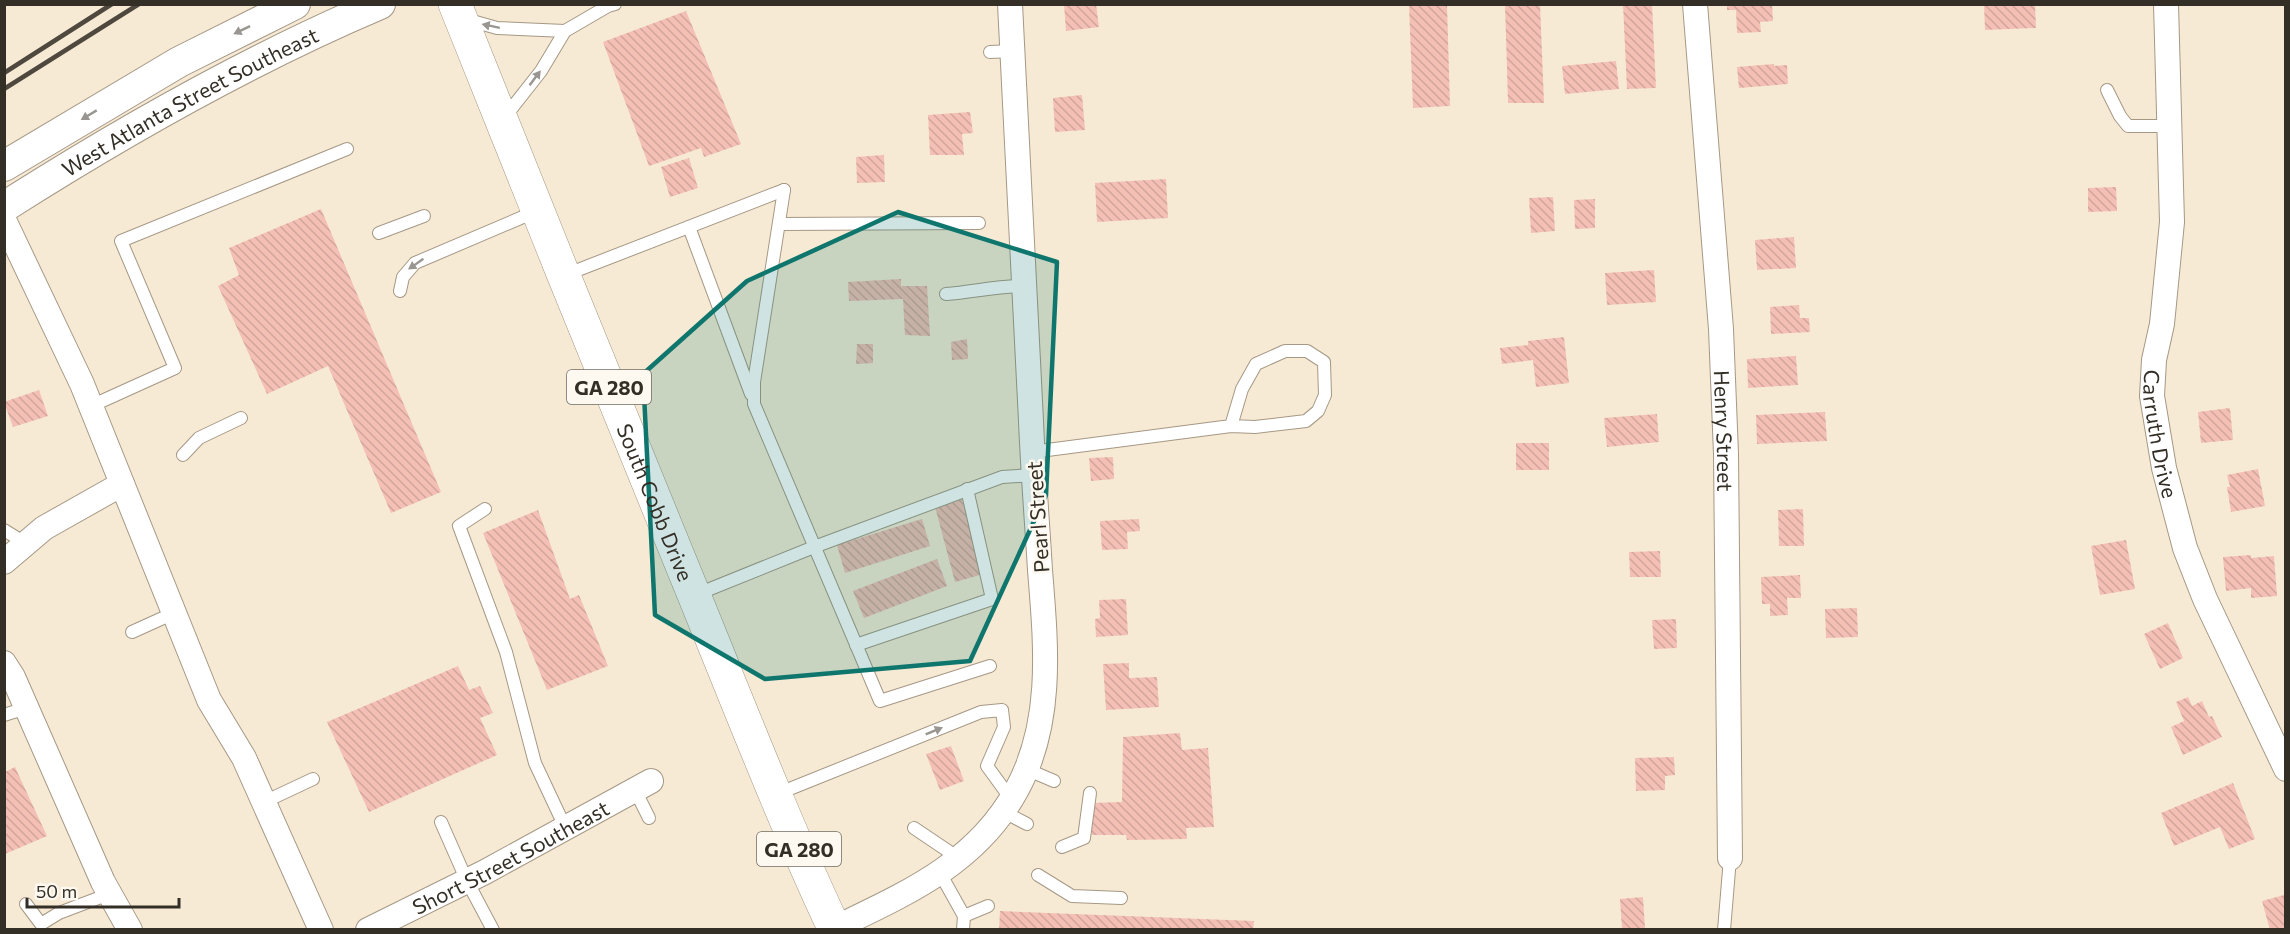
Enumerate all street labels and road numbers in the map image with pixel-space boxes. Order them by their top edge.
street label: West Atlanta Street Southeast [57,21,322,181]
street label: Carruth Drive [2140,369,2184,500]
road number: GA 280 [567,370,651,404]
street label: Henry Street [1710,370,1739,492]
street label: South Cobb Drive [613,420,699,584]
street label: Pearl Street [1021,460,1053,574]
street label: Short Street Southeast [408,794,613,919]
road number: GA 280 [757,832,841,866]

